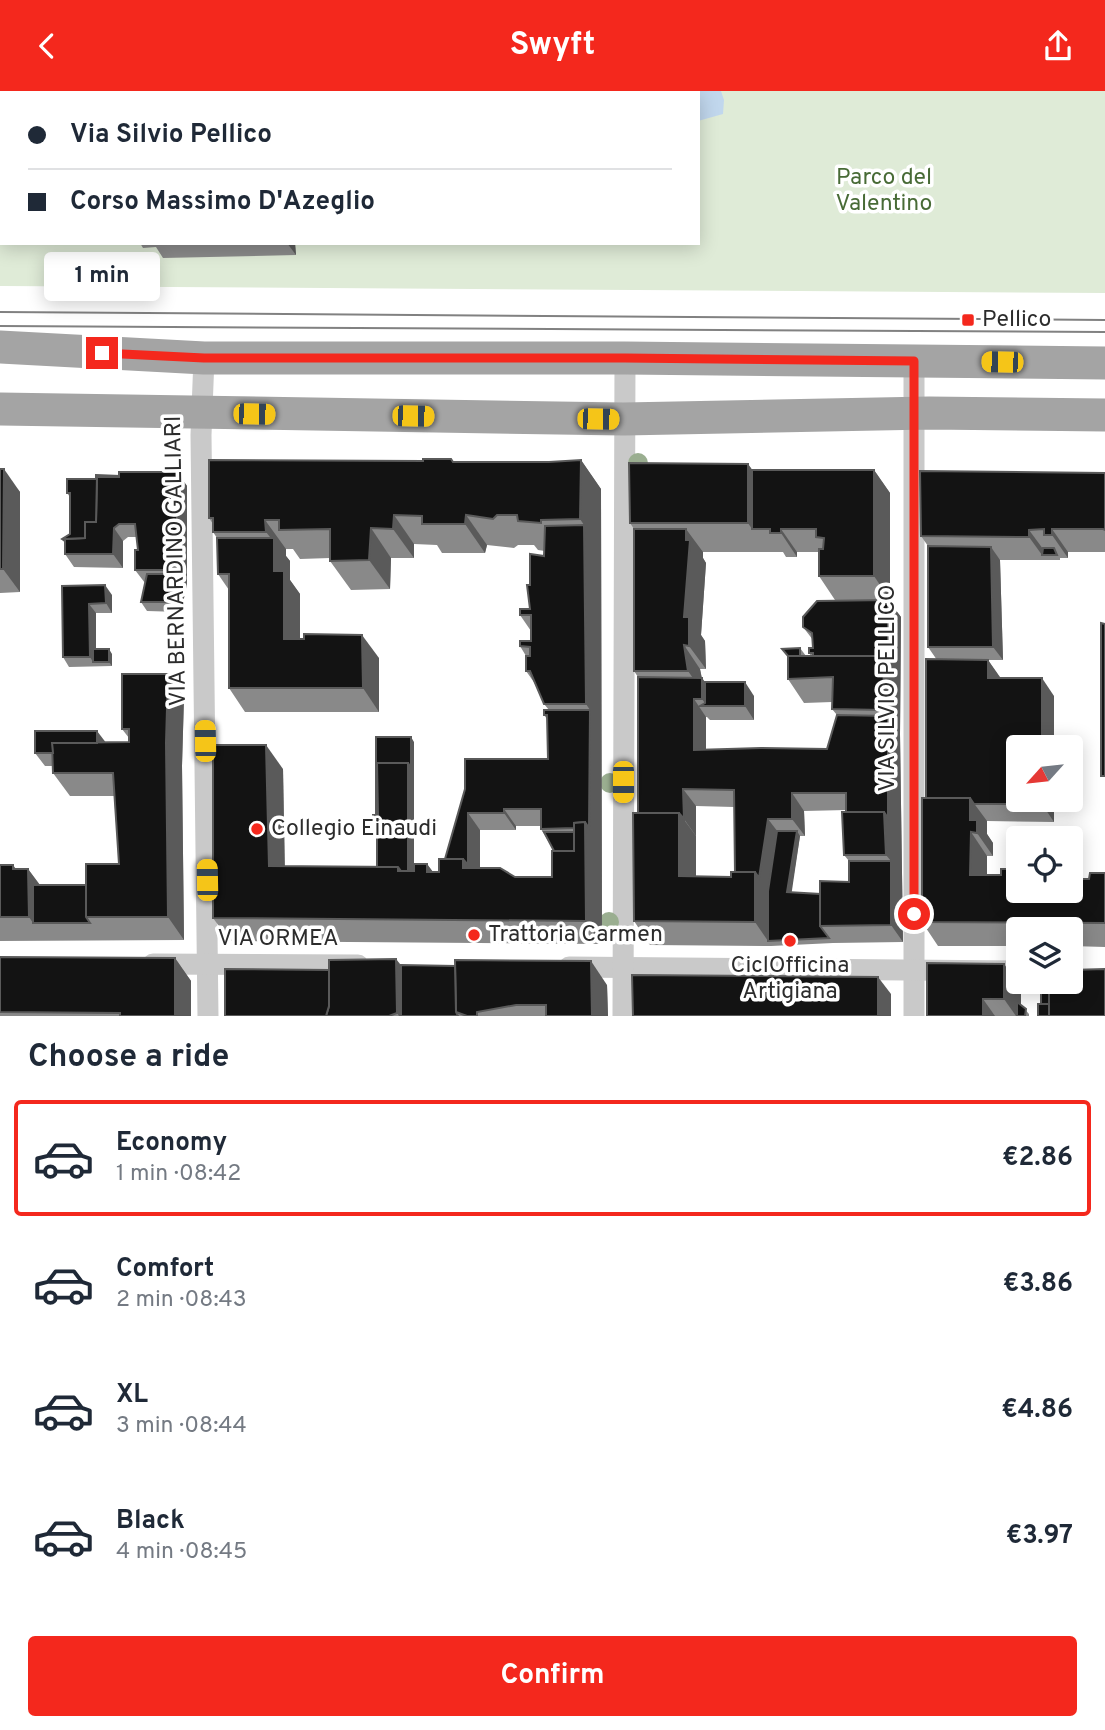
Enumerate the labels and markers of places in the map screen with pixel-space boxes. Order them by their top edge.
place label: Pellico [982,306,1051,335]
marker: Pellico [960,312,976,328]
place label: Collegio Einaudi [271,815,437,844]
marker: Collegio Einaudi [249,821,265,837]
place label: Trattoria Carmen [488,921,663,950]
marker: Trattoria Carmen [466,927,482,943]
marker: CiclOfficina Artigiana [782,933,798,949]
place label: CiclOfficina Artigiana [731,952,849,1007]

